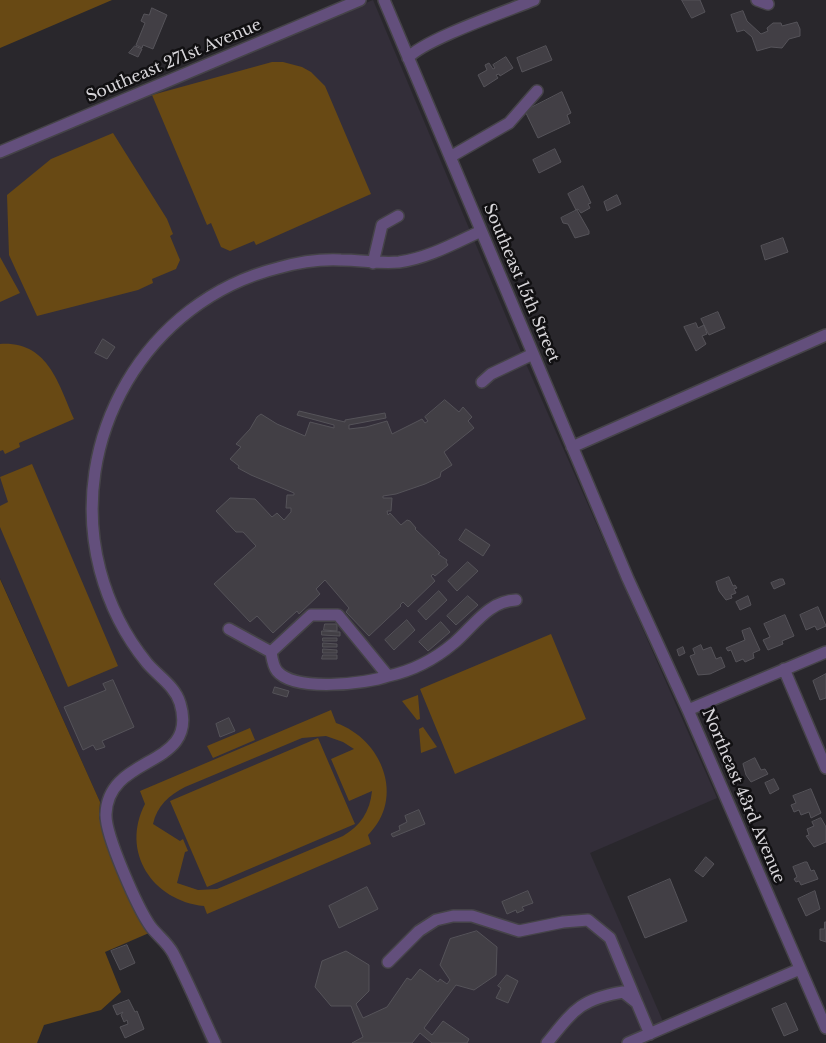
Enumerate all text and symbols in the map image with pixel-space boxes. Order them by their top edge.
street label: Southeast 271st Avenue [84,15,264,107]
street label: Southeast 15th Street [479,201,563,365]
street label: Northeast 43rd Avenue [697,706,789,886]

